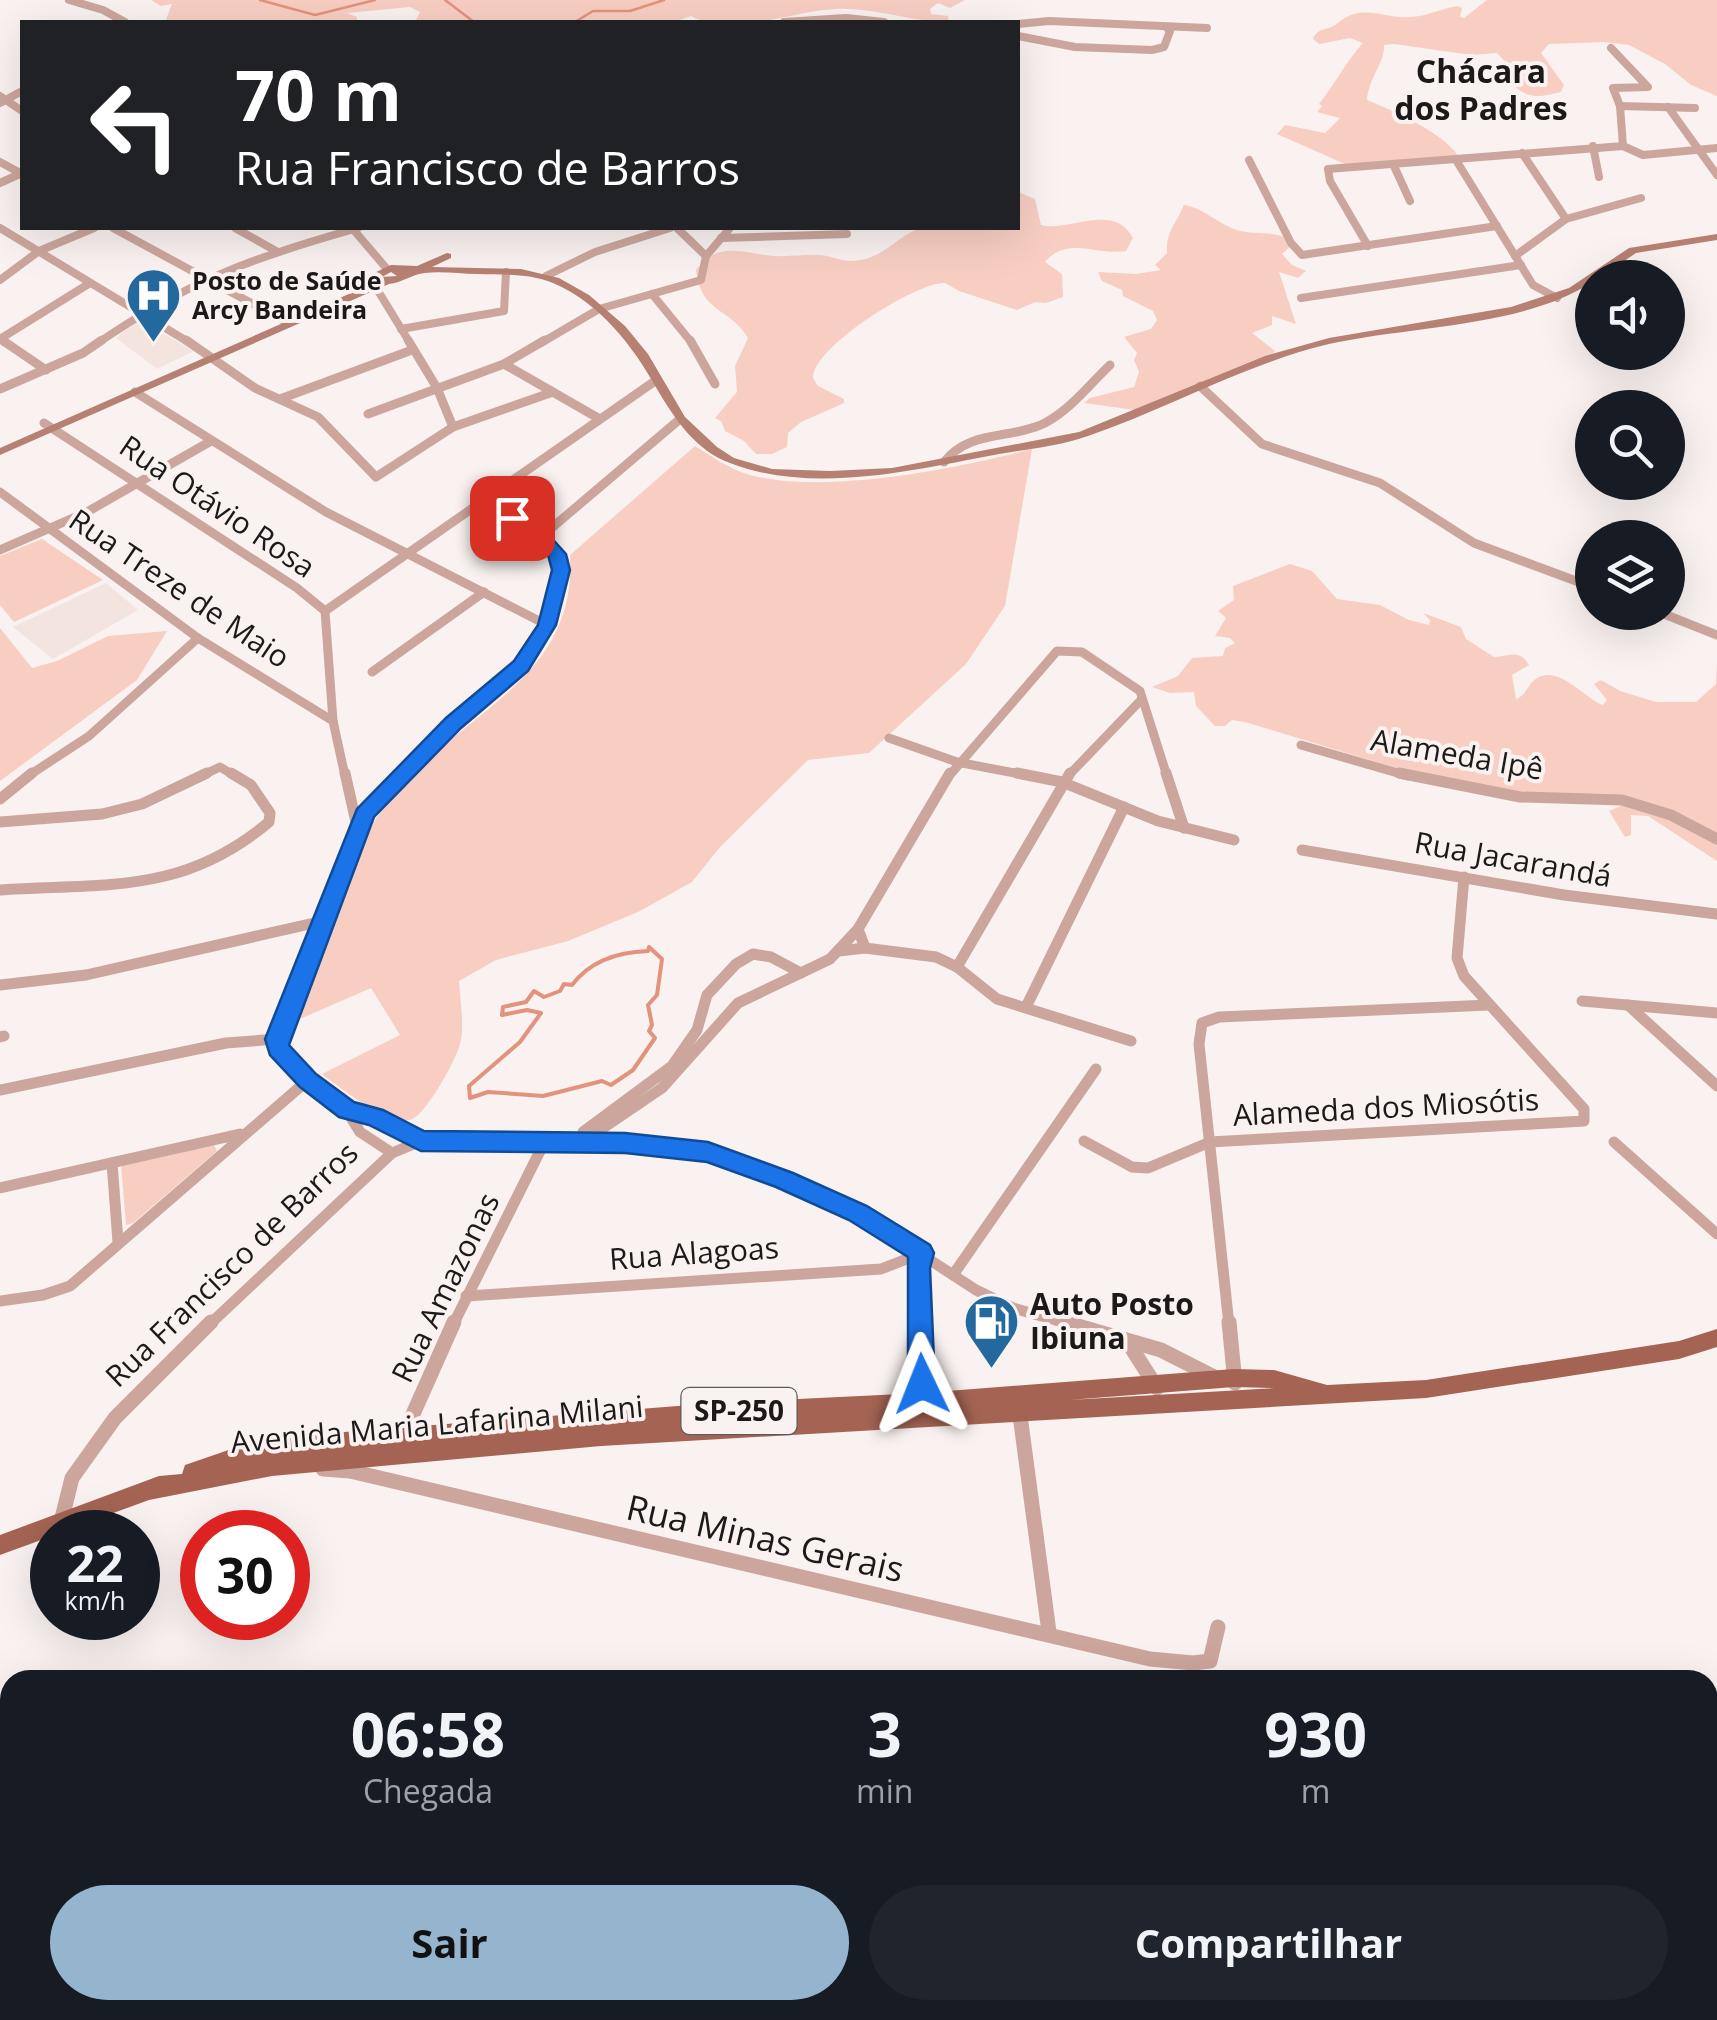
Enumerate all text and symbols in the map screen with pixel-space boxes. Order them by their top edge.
text: 70 m [235,46,402,142]
district label: Chácara dos Padres [1394,49,1568,129]
icon: left [70,60,200,190]
text: Rua Francisco de Barros [235,137,740,198]
map controls [1575,260,1685,630]
button: sound [1575,260,1685,370]
place label: Posto de Saúde Arcy Bandeira [192,263,381,326]
hospital icon: Posto de Saúde Arcy Bandeira [123,265,183,344]
button: search [1575,390,1685,500]
street label: Rua Otávio Rosa [112,425,324,587]
pin [470,476,555,561]
icon: arrive [485,491,540,546]
street label: Rua Treze de Maio [61,499,298,677]
button: layers [1575,520,1685,630]
street label: Alameda Ipê [1368,718,1547,789]
street label: Rua Jacarandá [1411,821,1615,896]
street label: Alameda dos Miosótis [1232,1078,1540,1135]
street label: Rua Francisco de Barros [96,1132,366,1396]
street label: Rua Amazonas [381,1186,508,1389]
street label: Rua Alagoas [608,1226,780,1279]
place label: Auto Posto Ibiuna [1030,1283,1194,1358]
fuel station icon: Auto Posto Ibiuna [961,1292,1021,1371]
position arrow [870,1332,974,1436]
street label: Avenida Maria Lafarina Milani [229,1385,645,1462]
road number: SP-250 [682,1388,796,1434]
street label: Rua Minas Gerais [622,1483,908,1592]
speed limit sign: 30 [180,1510,310,1640]
text: 22 [66,1529,124,1597]
text: km/h [65,1583,125,1617]
text: 06:58 [351,1693,505,1775]
text: 3 [868,1693,902,1775]
text: 930 [1264,1693,1367,1775]
text: Chegada [363,1769,493,1812]
text: min [856,1769,913,1812]
text: m [1301,1769,1330,1812]
button: Sair [50,1885,849,2000]
button: Compartilhar [869,1885,1668,2000]

